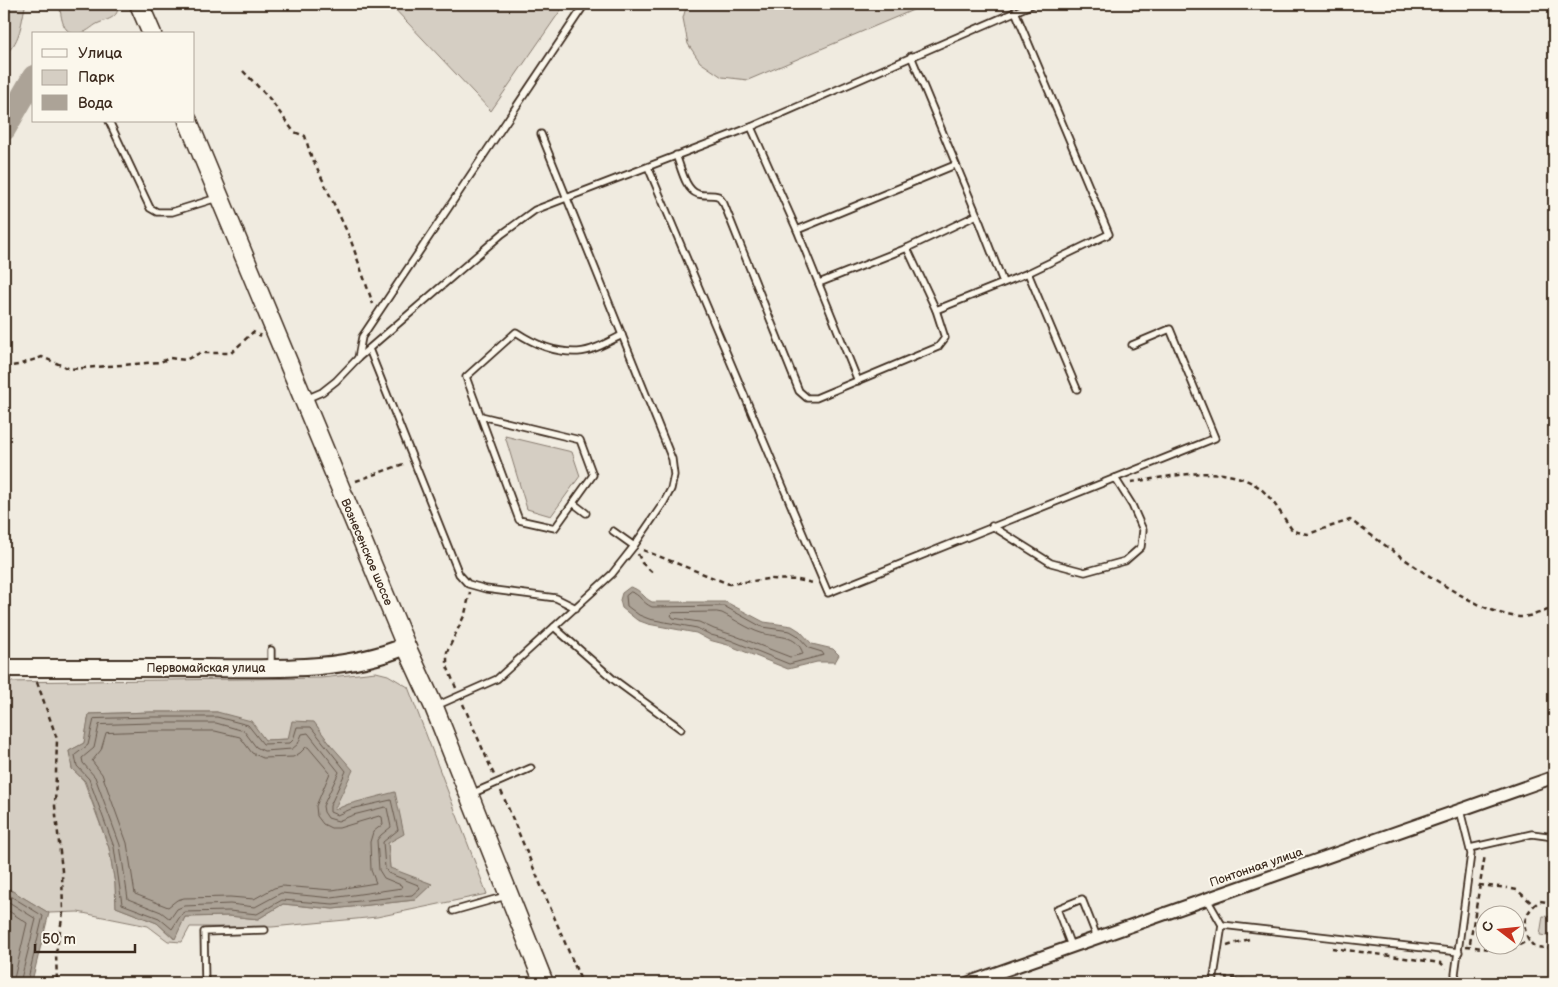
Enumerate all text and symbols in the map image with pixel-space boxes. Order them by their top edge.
legend [32,32,195,122]
text: Улица [78,44,123,63]
text: Парк [78,68,115,87]
text: Вода [78,94,113,113]
street label: Вознесенское шоссе [337,497,396,608]
street label: Первомайская улица [146,661,266,676]
street label: Понтонная улица [1208,845,1305,890]
north arrow [1476,904,1526,954]
text: С [1478,919,1498,934]
scale bar [35,922,135,954]
text: 50 m [42,930,76,949]

